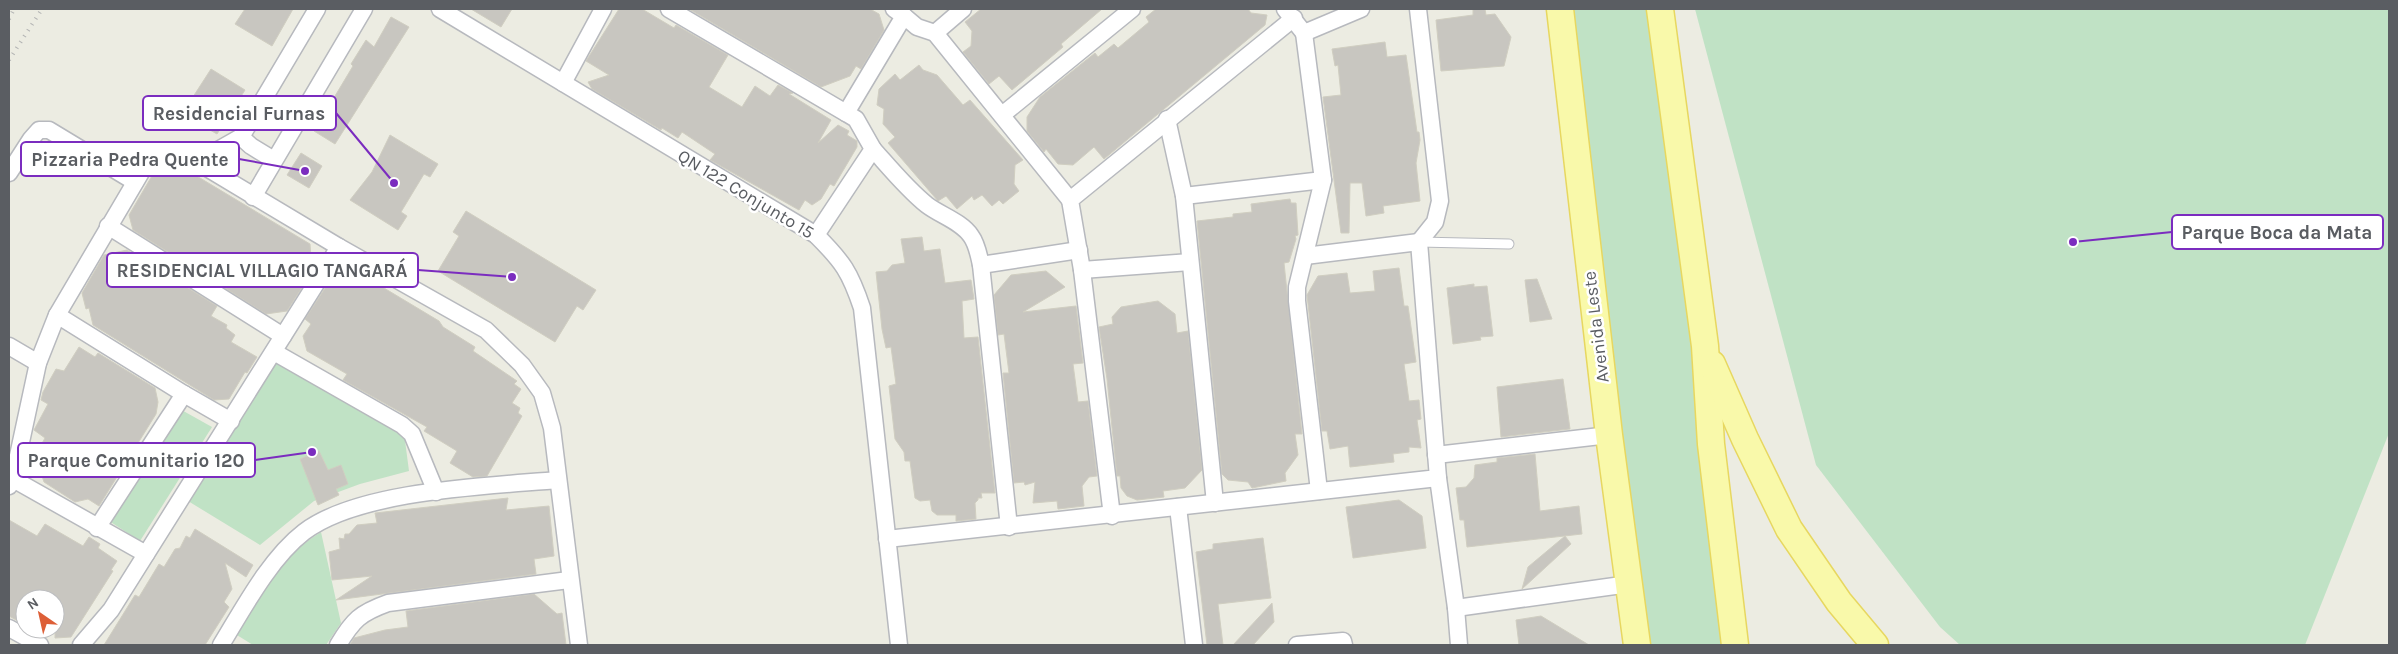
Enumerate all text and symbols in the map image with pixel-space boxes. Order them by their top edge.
callout: Residencial Furnas [143,96,336,130]
text: Residencial Furnas [153,103,325,125]
callout: Pizzaria Pedra Quente [21,142,239,176]
street label: QN 122 Conjunto 15 [674,145,818,243]
text: Pizzaria Pedra Quente [31,149,229,171]
callout: Parque Boca da Mata [2172,215,2383,249]
text: Parque Boca da Mata [2182,222,2372,244]
callout: RESIDENCIAL VILLAGIO TANGARÁ [107,253,418,287]
text: RESIDENCIAL VILLAGIO TANGARÁ [117,257,408,282]
street label: Avenida Leste [1578,270,1614,384]
callout: Parque Comunitario 120 [18,443,255,477]
text: Parque Comunitario 120 [28,450,244,472]
north arrow [15,589,65,639]
text: N [24,594,42,613]

